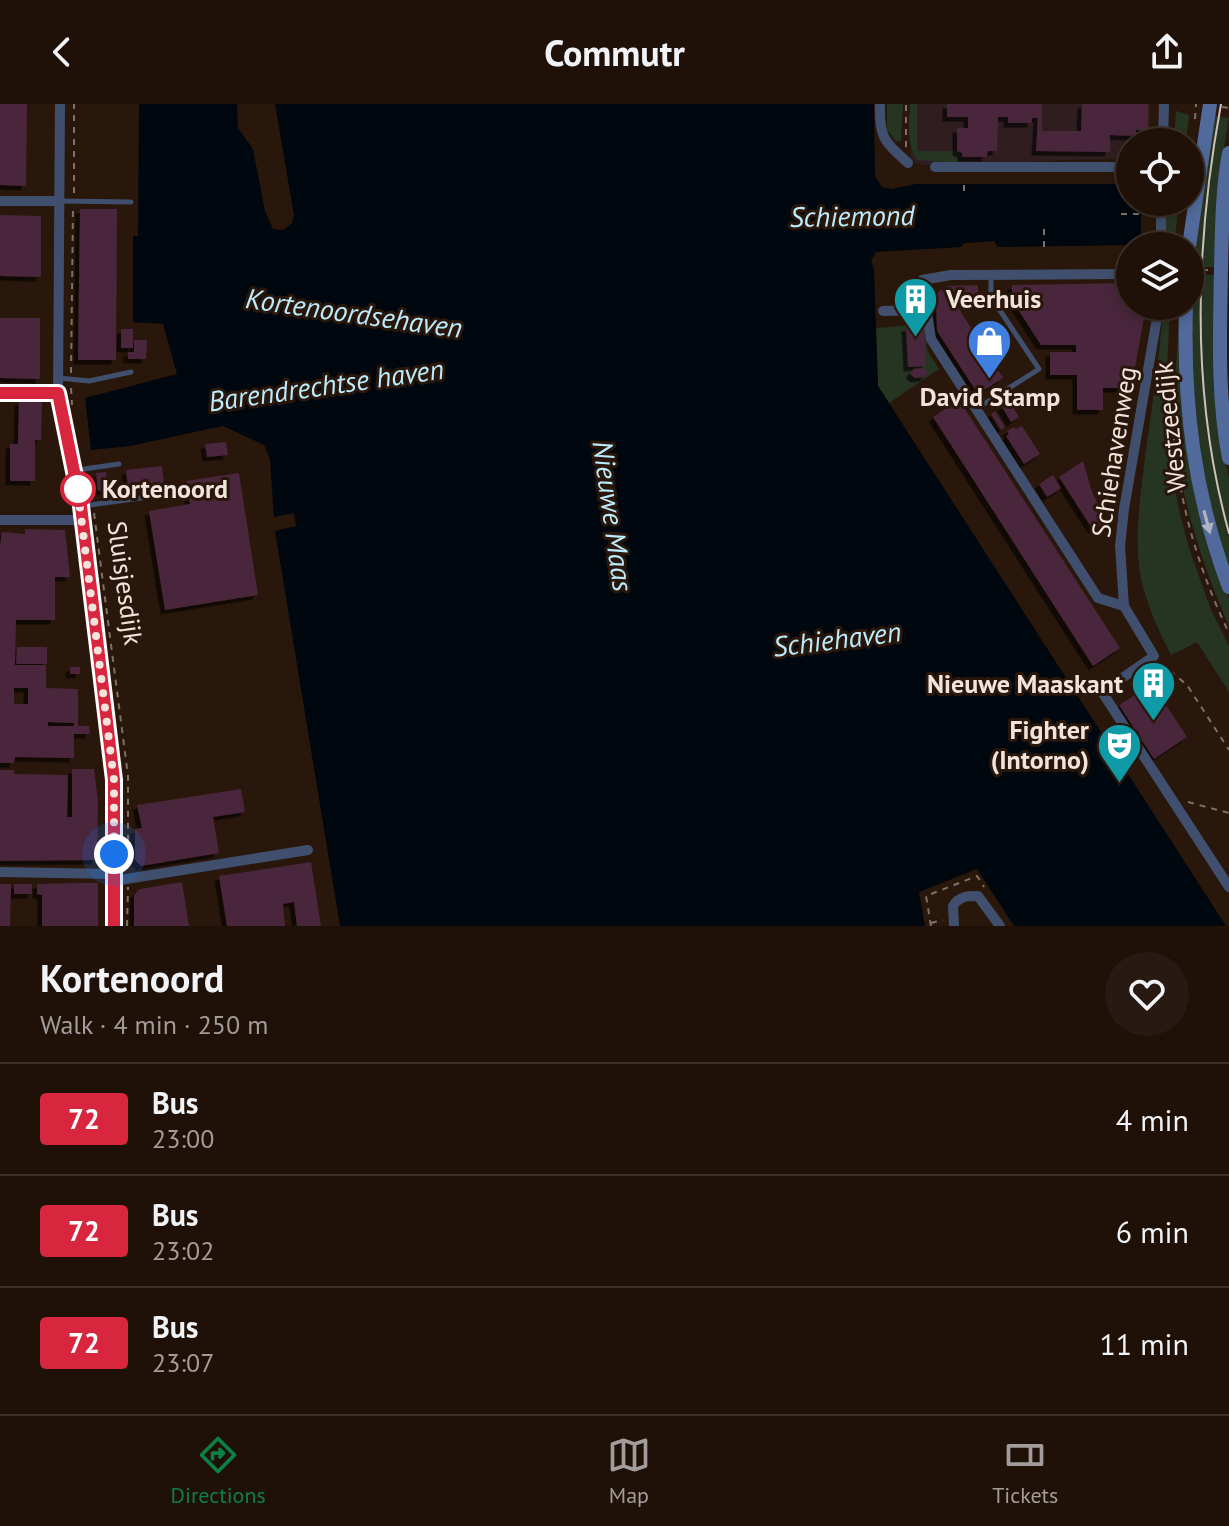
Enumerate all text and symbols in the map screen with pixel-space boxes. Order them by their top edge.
text: Commutr [544,29,685,76]
icon: back [40,30,84,74]
icon: share [1145,30,1189,74]
map controls [1116,128,1204,320]
button: locate [1116,128,1204,216]
water label: Schiemond [789,196,916,235]
button: layers [1116,232,1204,320]
building icon: Veerhuis [891,275,939,338]
water label: Kortenoordsehaven [243,279,465,346]
place label: Veerhuis [945,282,1041,315]
shop icon: David Stamp [966,318,1014,381]
water label: Barendrechtse haven [206,350,446,419]
street label: Westzeedijk [1146,360,1193,494]
street label: Schiehavenweg [1084,364,1143,540]
place label: David Stamp [920,380,1060,413]
water label: Nieuwe Maas [585,438,642,594]
marker: Kortenoord [61,472,95,506]
place label: Kortenoord [102,472,228,505]
one-way arrow [1201,511,1214,535]
street label: Sluisjesdijk [100,519,151,648]
water label: Schiehaven [771,612,903,665]
building icon: Nieuwe Maaskant [1130,660,1178,723]
place label: Nieuwe Maaskant [927,667,1123,700]
place label: Fighter (Intorno) [991,713,1090,776]
theatre icon: Fighter (Intorno) [1096,721,1144,784]
your location [94,834,134,874]
button: heart [1105,952,1189,1036]
text: Kortenoord [40,953,224,1002]
text: Walk · 4 min · 250 m [40,1008,268,1041]
text: Bus [152,1083,199,1122]
text: 72 [68,1100,100,1137]
text: 4 min [1116,1100,1189,1139]
text: 23:00 [152,1122,214,1155]
text: Bus [152,1195,199,1234]
text: 72 [68,1212,100,1249]
text: 6 min [1116,1212,1189,1251]
text: 23:02 [152,1234,214,1267]
text: Bus [152,1307,199,1346]
text: 72 [68,1324,100,1361]
text: 11 min [1099,1324,1189,1363]
text: 23:07 [152,1346,214,1379]
tab: Directions [171,1433,266,1509]
tab: Map [607,1433,651,1509]
tab: Tickets [992,1433,1058,1509]

